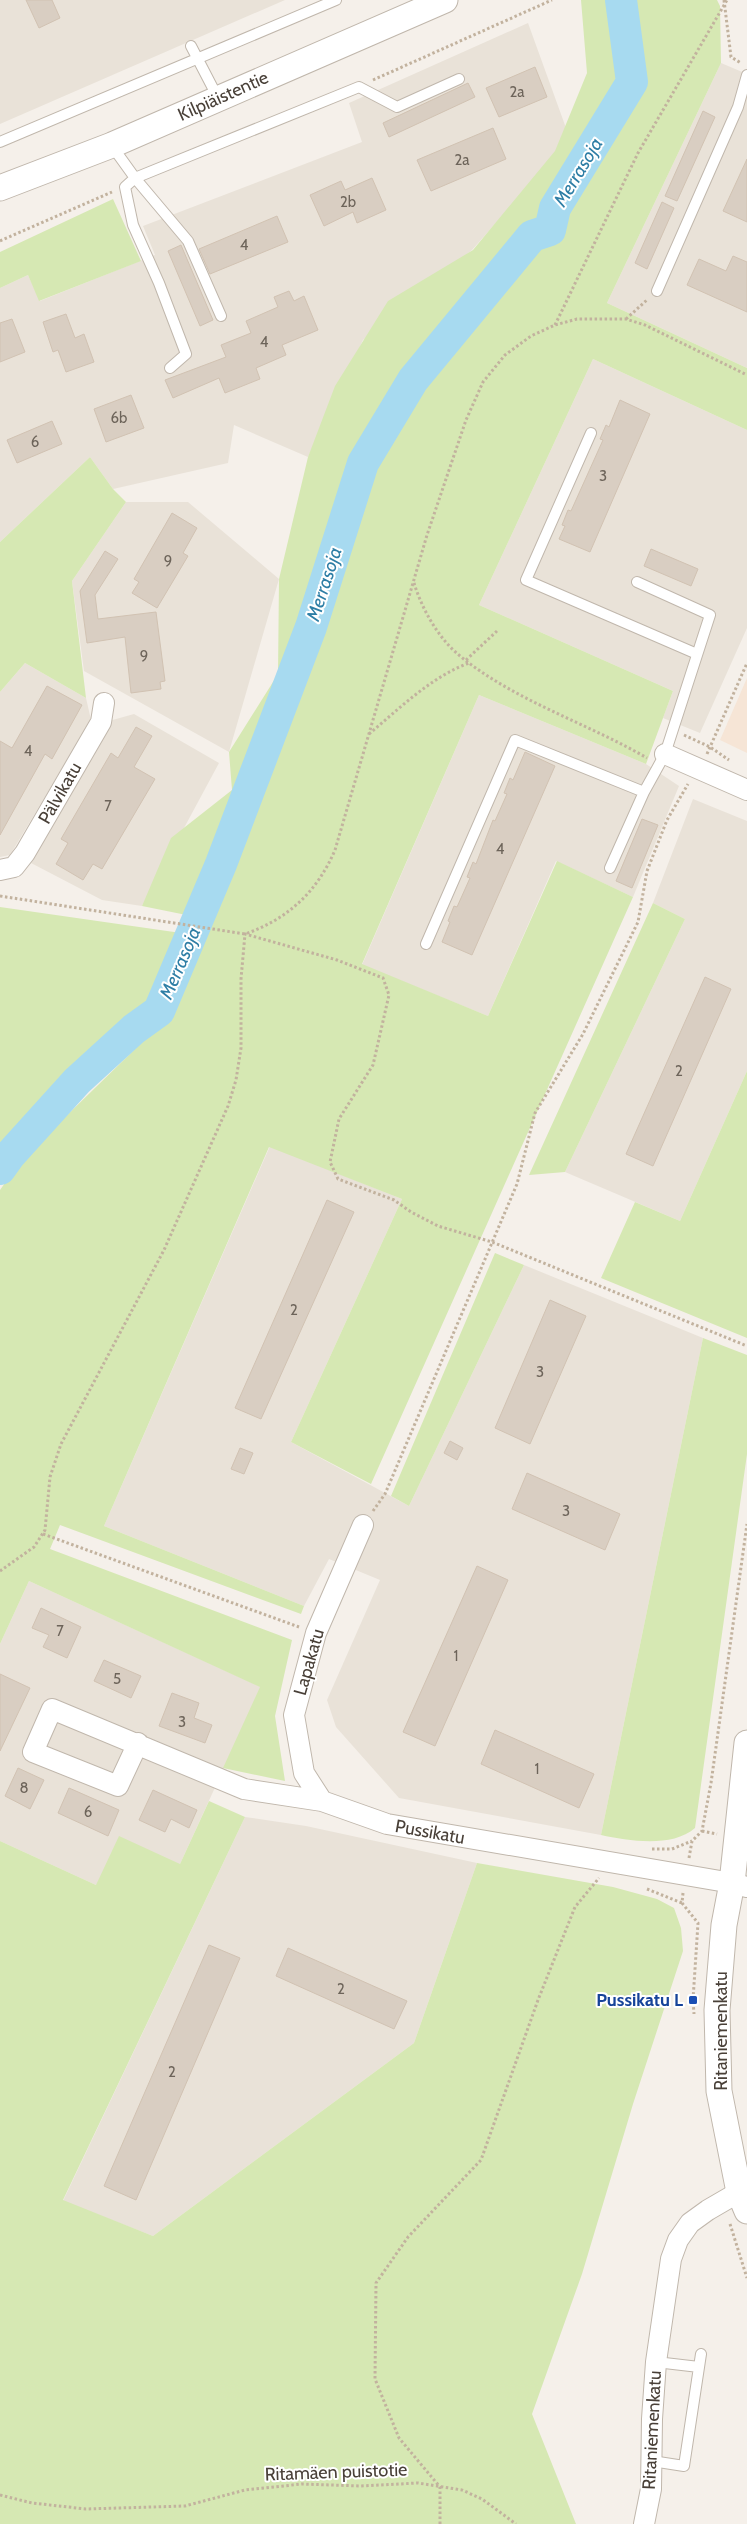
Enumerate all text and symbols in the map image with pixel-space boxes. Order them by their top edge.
street label: Kilpiäistentie [174,66,272,126]
house number: 2a [509,83,525,101]
water label: Merrasoja [548,133,607,211]
house number: 2a [454,151,470,169]
house number: 2b [340,193,356,211]
house number: 4 [240,236,249,254]
house number: 4 [260,333,269,351]
house number: 6b [111,409,127,427]
house number: 6 [31,433,39,451]
house number: 3 [599,467,607,485]
water label: Merrasoja [301,544,347,625]
house number: 9 [164,552,172,570]
house number: 9 [140,647,148,665]
house number: 4 [24,742,33,760]
street label: Pälvikatu [34,758,86,828]
house number: 7 [104,797,112,815]
house number: 4 [496,840,505,858]
water label: Merrasoja [154,923,205,1003]
house number: 2 [675,1062,683,1080]
house number: 2 [290,1301,298,1319]
house number: 3 [536,1363,544,1381]
house number: 3 [562,1502,570,1520]
house number: 7 [56,1622,64,1640]
street label: Lapakatu [289,1626,329,1698]
house number: 1 [454,1647,458,1665]
house number: 5 [113,1670,121,1688]
house number: 3 [178,1713,186,1731]
house number: 1 [535,1760,539,1778]
house number: 8 [19,1779,29,1797]
house number: 6 [84,1803,92,1821]
street label: Pussikatu [393,1815,467,1849]
street label: Ritaniemenkatu [710,1971,732,2091]
house number: 2 [337,1980,345,1998]
place label: Pussikatu L [596,1989,683,2011]
marker: Pussikatu L [687,1994,699,2006]
house number: 2 [168,2063,176,2081]
street label: Ritaniemenkatu [638,2370,666,2490]
street label: Ritamäen puistotie [264,2459,408,2485]

